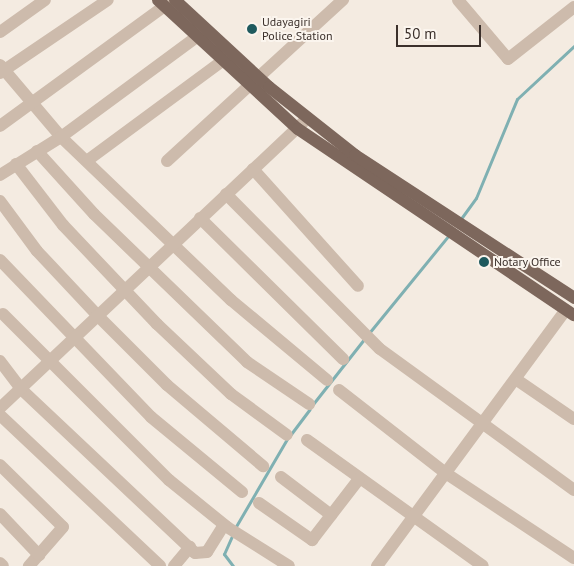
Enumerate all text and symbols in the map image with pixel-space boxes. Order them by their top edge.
place label: Udayagiri Police Station [262,15,333,43]
scale bar [399,15,484,47]
marker: Udayagiri Police Station [246,23,258,35]
text: 50 m [404,24,437,43]
place label: Notary Office [494,255,561,269]
marker: Notary Office [478,256,490,268]

